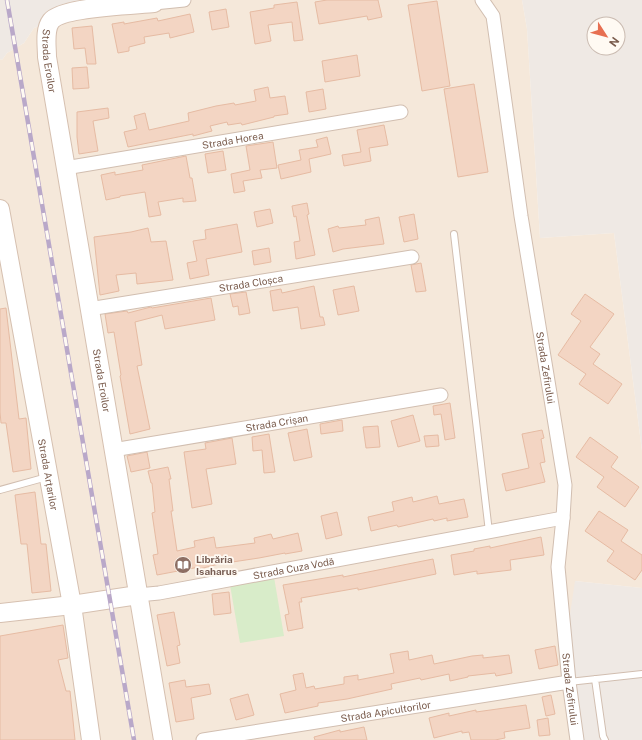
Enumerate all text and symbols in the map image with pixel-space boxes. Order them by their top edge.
north arrow [586,16,626,56]
street label: Strada Eroilor [40,28,59,94]
text: N [607,35,621,49]
street label: Strada Horea [201,129,264,151]
street label: Strada Cloșca [218,272,284,294]
street label: Strada Zefirului [534,331,558,405]
street label: Strada Eroilor [91,348,113,413]
street label: Strada Crișan [245,411,309,434]
street label: Strada Arțarilor [36,438,61,512]
place label: Librăria Isaharus [196,553,237,577]
library icon: Librăria Isaharus [173,555,193,575]
street label: Strada Cuza Vodă [252,555,335,581]
street label: Strada Zefirului [560,652,581,726]
street label: Strada Apicultorilor [340,698,432,724]

